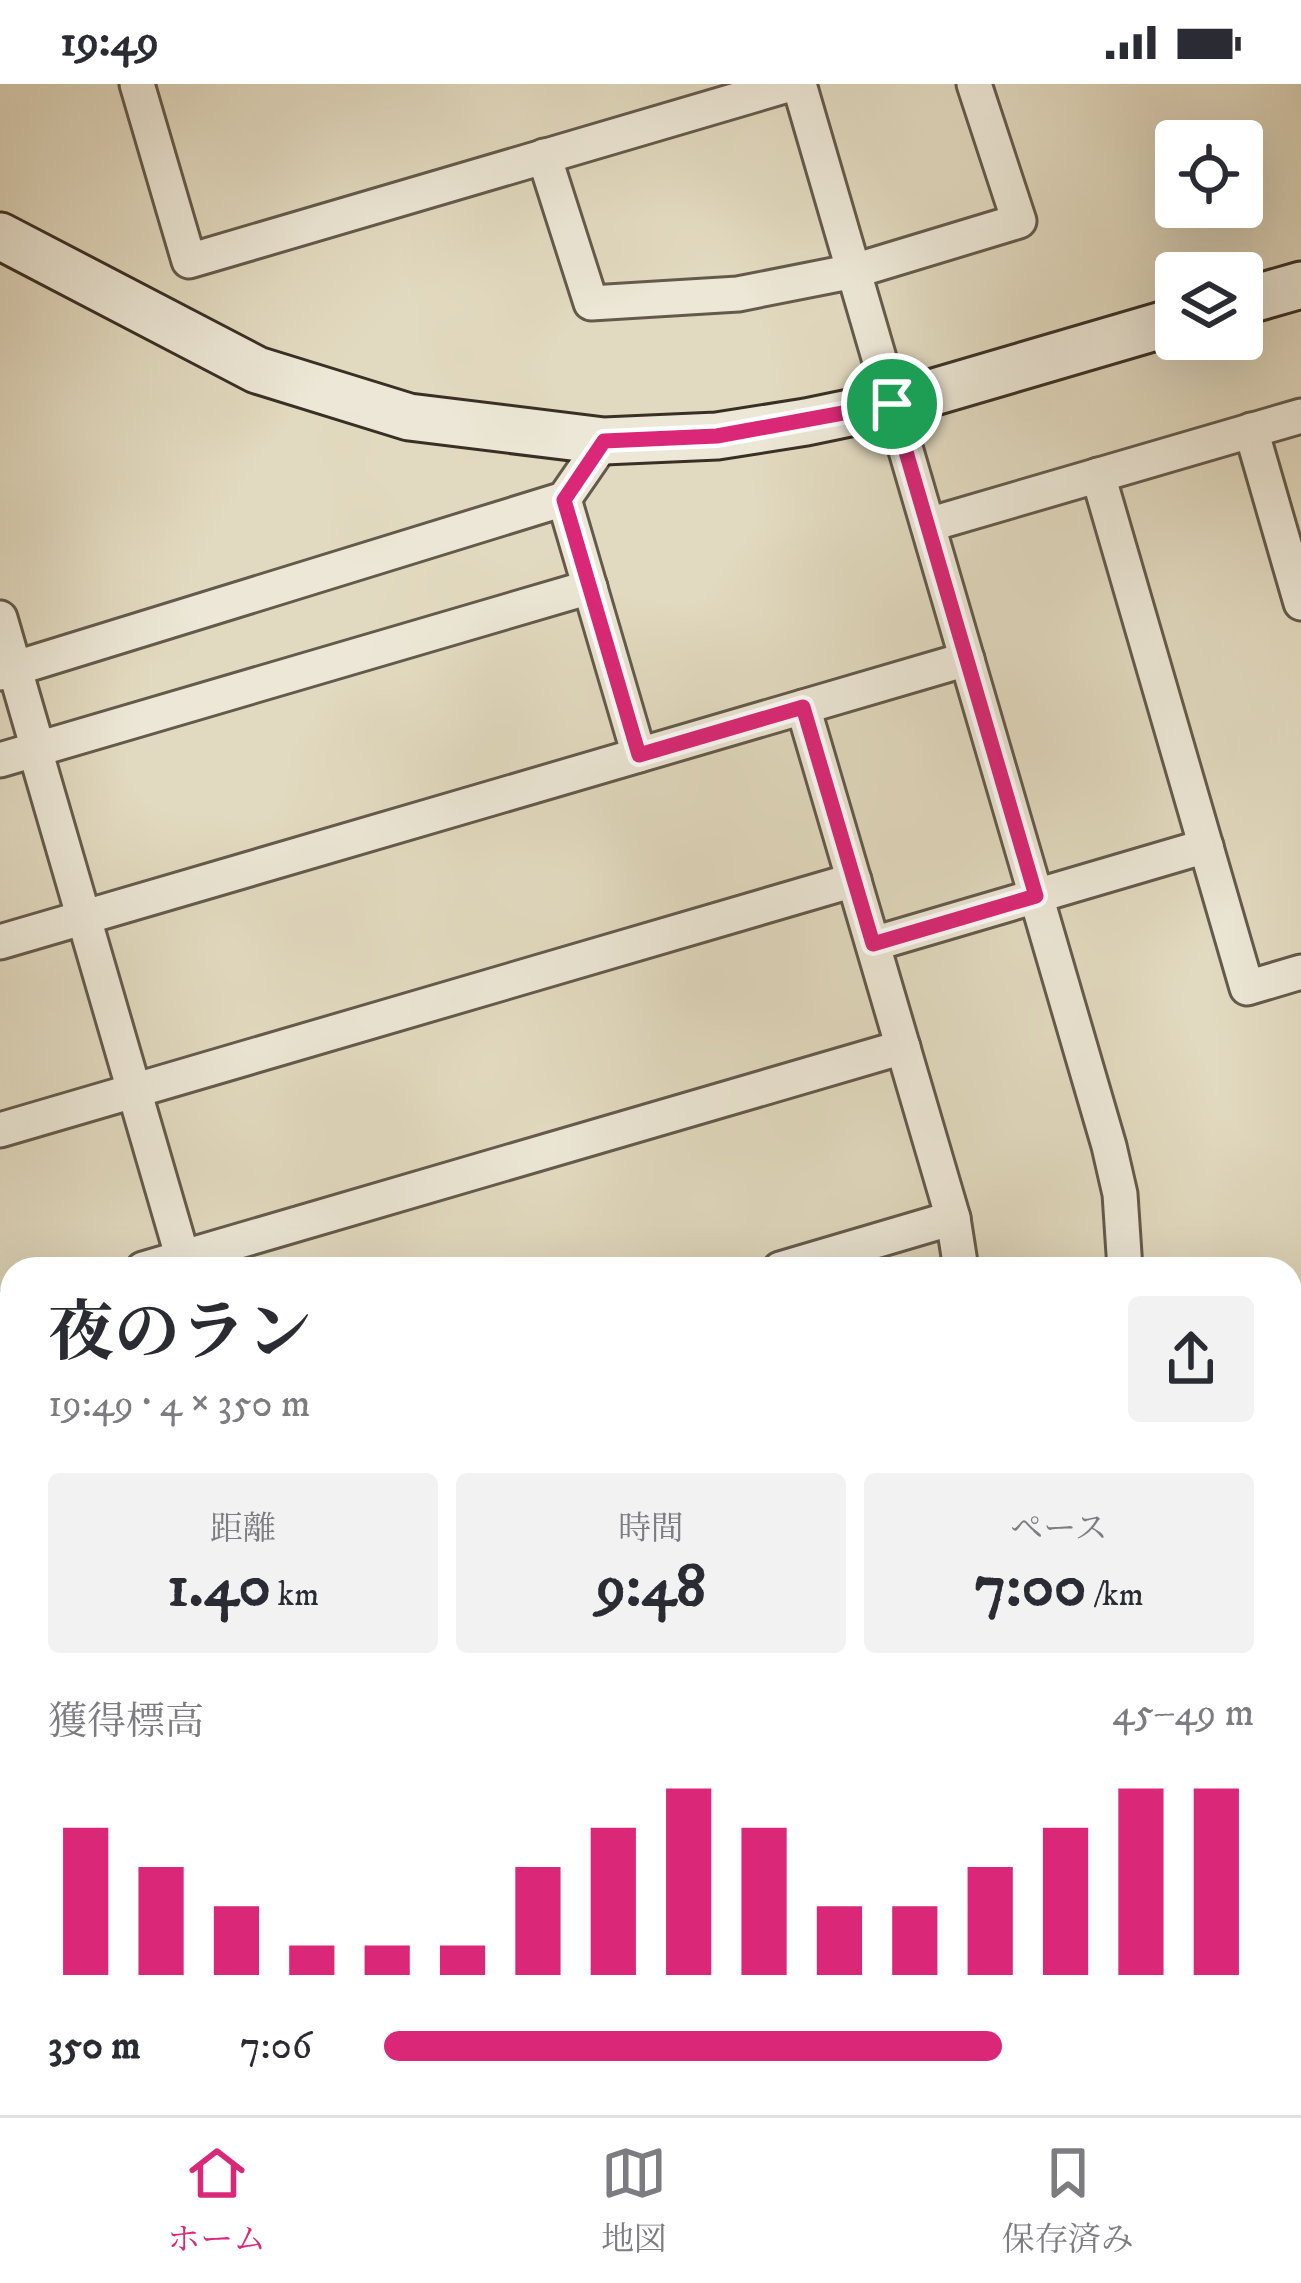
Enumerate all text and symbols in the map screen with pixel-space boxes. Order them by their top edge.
text: 19:49 [60,14,159,70]
map controls [1155,120,1263,360]
button: locate [1155,120,1263,228]
button: layers [1155,252,1263,360]
pin [841,353,943,455]
icon: arrive [859,371,925,437]
text: 夜のラン [48,1294,312,1376]
button: share [1128,1296,1254,1422]
text: 19:49 · 4 × 350 m [48,1380,310,1429]
text: 距離 [210,1509,276,1550]
text: 時間 [618,1509,684,1550]
text: ペース [1010,1509,1108,1550]
text: 1.40 [167,1550,271,1625]
text: 9:48 [596,1550,706,1625]
text: 7:00 [974,1550,1086,1625]
text: km [271,1575,319,1616]
text: /km [1086,1575,1144,1616]
text: 45–49 m [1112,1689,1254,1738]
text: 獲得標高 [48,1698,204,1747]
text: 350 m [48,2022,141,2071]
text: 7:06 [240,2022,312,2071]
tab: ホーム [167,2140,266,2261]
tab: 地図 [601,2140,667,2261]
tab: 保存済み [1002,2140,1134,2261]

